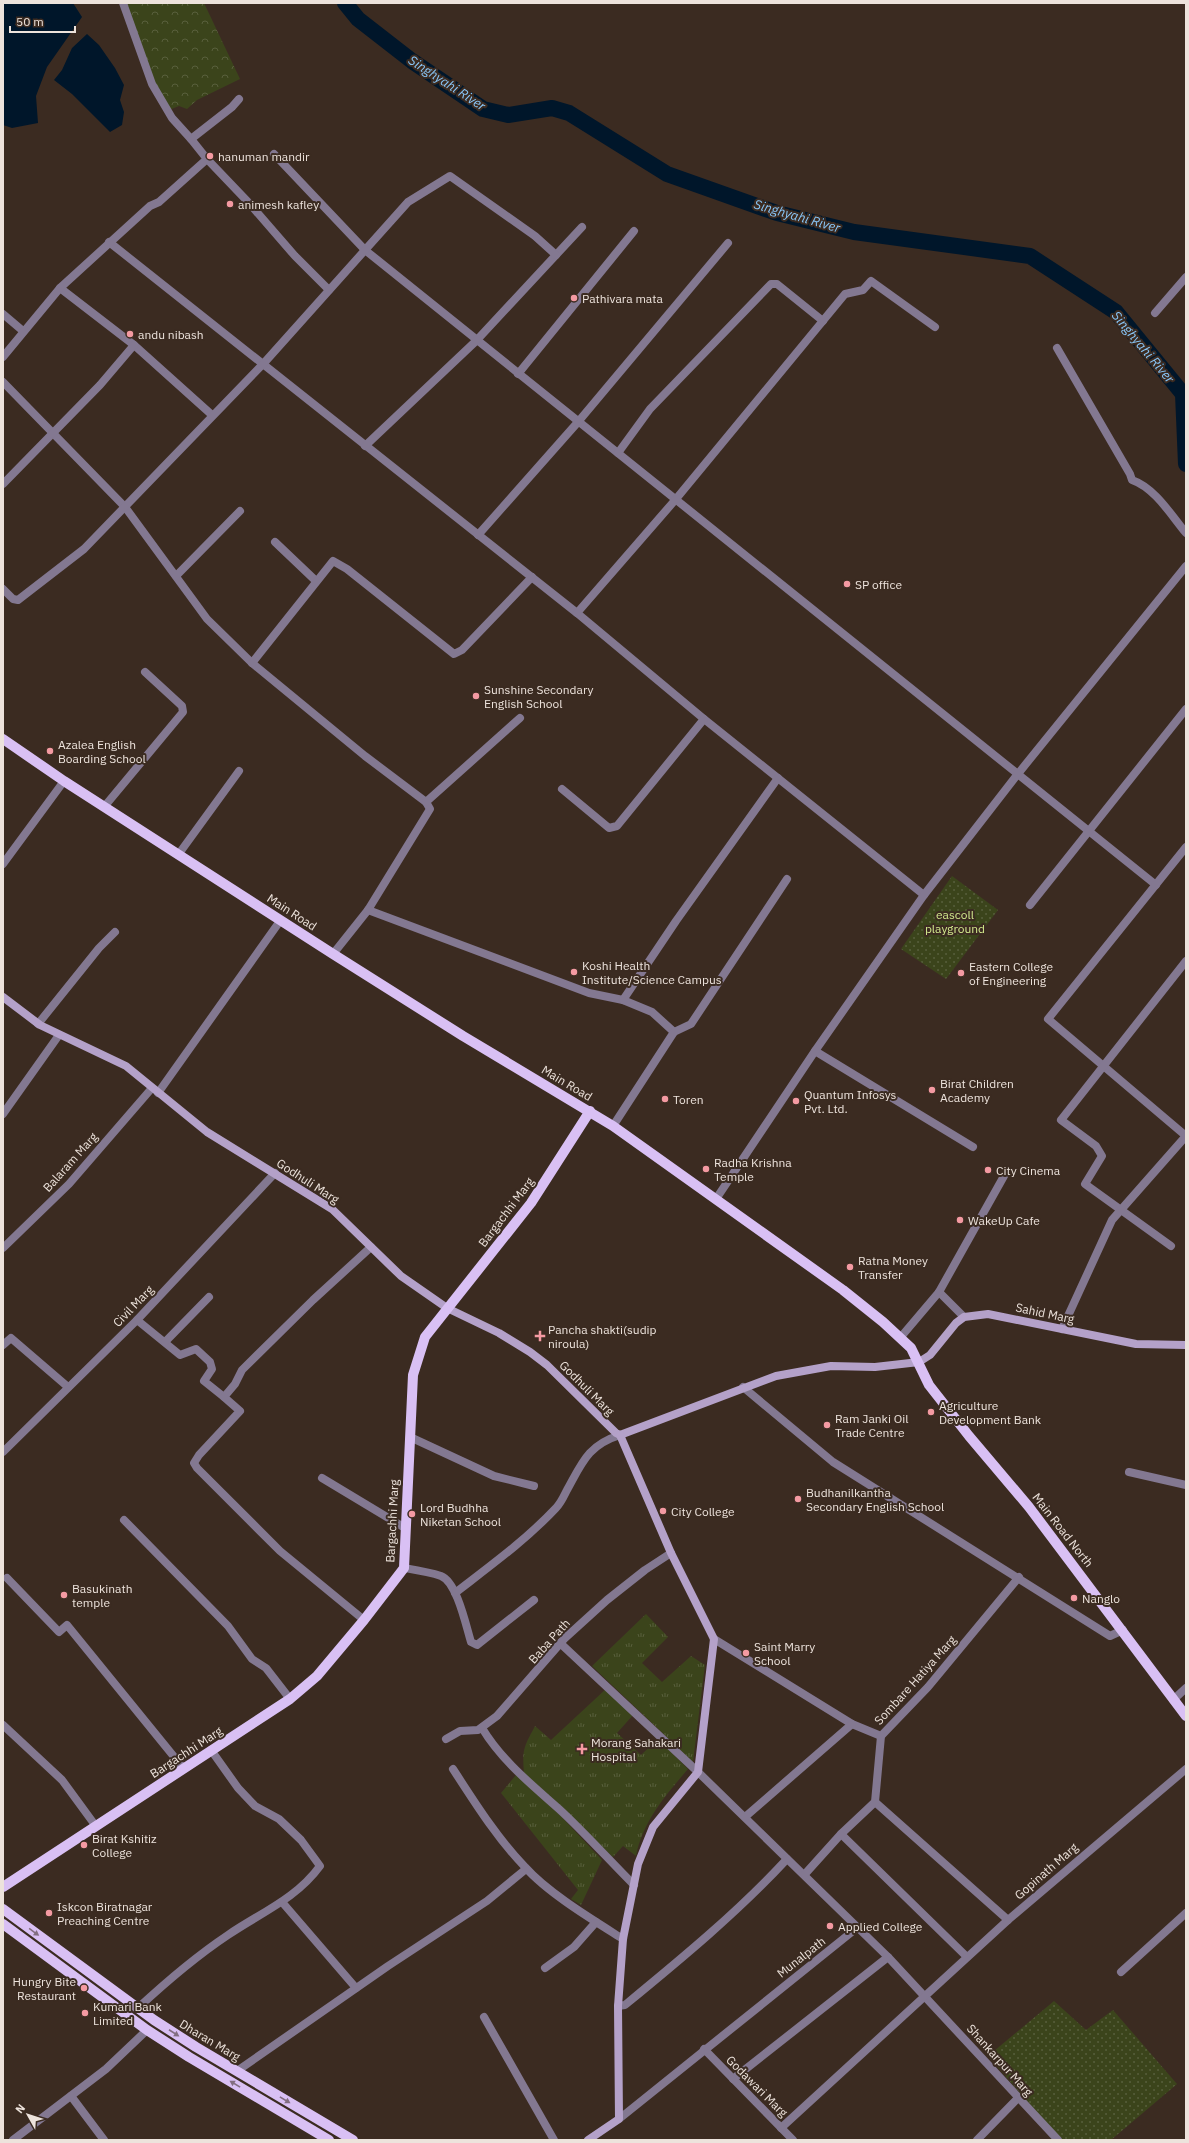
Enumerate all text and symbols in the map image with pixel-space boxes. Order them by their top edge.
scale bar [10,8,75,34]
text: 50 m [16,14,44,29]
water label: Singhyahi River [405,52,490,115]
place label: hanuman mandir [218,149,310,164]
marker: hanuman mandir [205,151,215,161]
water label: Singhyahi River [752,196,843,237]
place label: animesh kafley [238,197,319,212]
marker: animesh kafley [225,199,235,209]
place label: Pathivara mata [582,291,663,306]
marker: Pathivara mata [569,293,579,303]
water label: Singhyahi River [1108,307,1179,387]
place label: andu nibash [138,327,204,342]
marker: andu nibash [125,329,135,339]
place label: SP office [855,577,902,592]
marker: SP office [842,579,852,589]
place label: Sunshine Secondary English School [484,682,593,711]
marker: Sunshine Secondary English School [471,691,481,701]
place label: Azalea English Boarding School [58,737,146,766]
marker: Azalea English Boarding School [45,746,55,756]
street label: Main Road [264,890,320,934]
park label: eascoll playground [925,907,985,936]
place label: Koshi Health Institute/Science Campus [582,958,722,987]
place label: Eastern College of Engineering [969,959,1053,988]
marker: Koshi Health Institute/Science Campus [569,967,579,977]
marker: Eastern College of Engineering [956,968,966,978]
street label: Main Road [539,1062,595,1104]
place label: Birat Children Academy [940,1076,1014,1105]
marker: Birat Children Academy [927,1085,937,1095]
place label: Quantum Infosys Pvt. Ltd. [804,1087,897,1116]
place label: Toren [673,1092,704,1107]
marker: Toren [660,1094,670,1104]
marker: Quantum Infosys Pvt. Ltd. [791,1096,801,1106]
street label: Balaram Marg [39,1129,101,1195]
street label: Godhuli Marg [274,1155,343,1207]
place label: Radha Krishna Temple [714,1155,792,1184]
place label: City Cinema [996,1163,1061,1178]
marker: Radha Krishna Temple [701,1164,711,1174]
marker: City Cinema [983,1165,993,1175]
street label: Bargachhi Marg [475,1174,537,1250]
place label: WakeUp Cafe [968,1213,1040,1228]
marker: WakeUp Cafe [955,1215,965,1225]
place label: Ratna Money Transfer [858,1253,928,1282]
marker: Ratna Money Transfer [845,1262,855,1272]
street label: Civil Marg [110,1282,157,1330]
street label: Sahid Marg [1014,1299,1076,1327]
place label: Pancha shakti(sudip niroula) [548,1322,657,1351]
marker: Pancha shakti(sudip niroula) [535,1331,545,1341]
street label: Godhuli Marg [556,1357,618,1419]
place label: Agriculture Development Bank [939,1398,1042,1427]
marker: Agriculture Development Bank [926,1407,936,1417]
place label: Ram Janki Oil Trade Centre [835,1411,909,1440]
marker: Ram Janki Oil Trade Centre [822,1420,832,1430]
street label: Bargachhi Marg [382,1478,402,1563]
place label: Budhanilkantha Secondary English School [806,1485,944,1514]
street label: Main Road North [1029,1490,1097,1570]
marker: Budhanilkantha Secondary English School [793,1494,803,1504]
place label: Lord Budhha Niketan School [420,1500,501,1529]
place label: City College [671,1504,735,1519]
marker: City College [658,1506,668,1516]
marker: Lord Budhha Niketan School [407,1509,417,1519]
place label: Basukinath temple [72,1581,132,1610]
marker: Basukinath temple [59,1590,69,1600]
place label: Nanglo [1082,1591,1120,1606]
marker: Nanglo [1069,1593,1079,1603]
street label: Baba Path [525,1616,573,1666]
street label: Sombare Hatiya Marg [871,1632,960,1728]
place label: Saint Marry School [754,1639,815,1668]
marker: Saint Marry School [741,1648,751,1658]
street label: Bargachhi Marg [147,1723,226,1781]
place label: Morang Sahakari Hospital [591,1735,681,1764]
marker: Morang Sahakari Hospital [576,1743,588,1755]
place label: Birat Kshitiz College [92,1831,157,1860]
street label: Gopinath Marg [1011,1839,1081,1902]
marker: Birat Kshitiz College [79,1840,89,1850]
place label: Iskcon Biratnagar Preaching Centre [57,1899,153,1928]
marker: Iskcon Biratnagar Preaching Centre [44,1908,54,1918]
place label: Applied College [838,1919,923,1934]
marker: Applied College [825,1921,835,1931]
one-way arrow [29,1928,40,1936]
street label: Munalpath [774,1933,828,1981]
place label: Hungry Bite Restaurant [13,1974,76,2003]
marker: Hungry Bite Restaurant [79,1983,89,1993]
place label: Kumari Bank Limited [93,1999,162,2028]
marker: Kumari Bank Limited [80,2008,90,2018]
street label: Dharan Marg [177,2016,244,2064]
street label: Shankarpur Marg [964,2021,1037,2100]
one-way arrow [169,2029,179,2037]
street label: Godawari Marg [723,2052,791,2120]
one-way arrow [229,2081,241,2088]
north arrow [8,2095,48,2135]
one-way arrow [279,2097,291,2104]
text: N [12,2101,28,2116]

